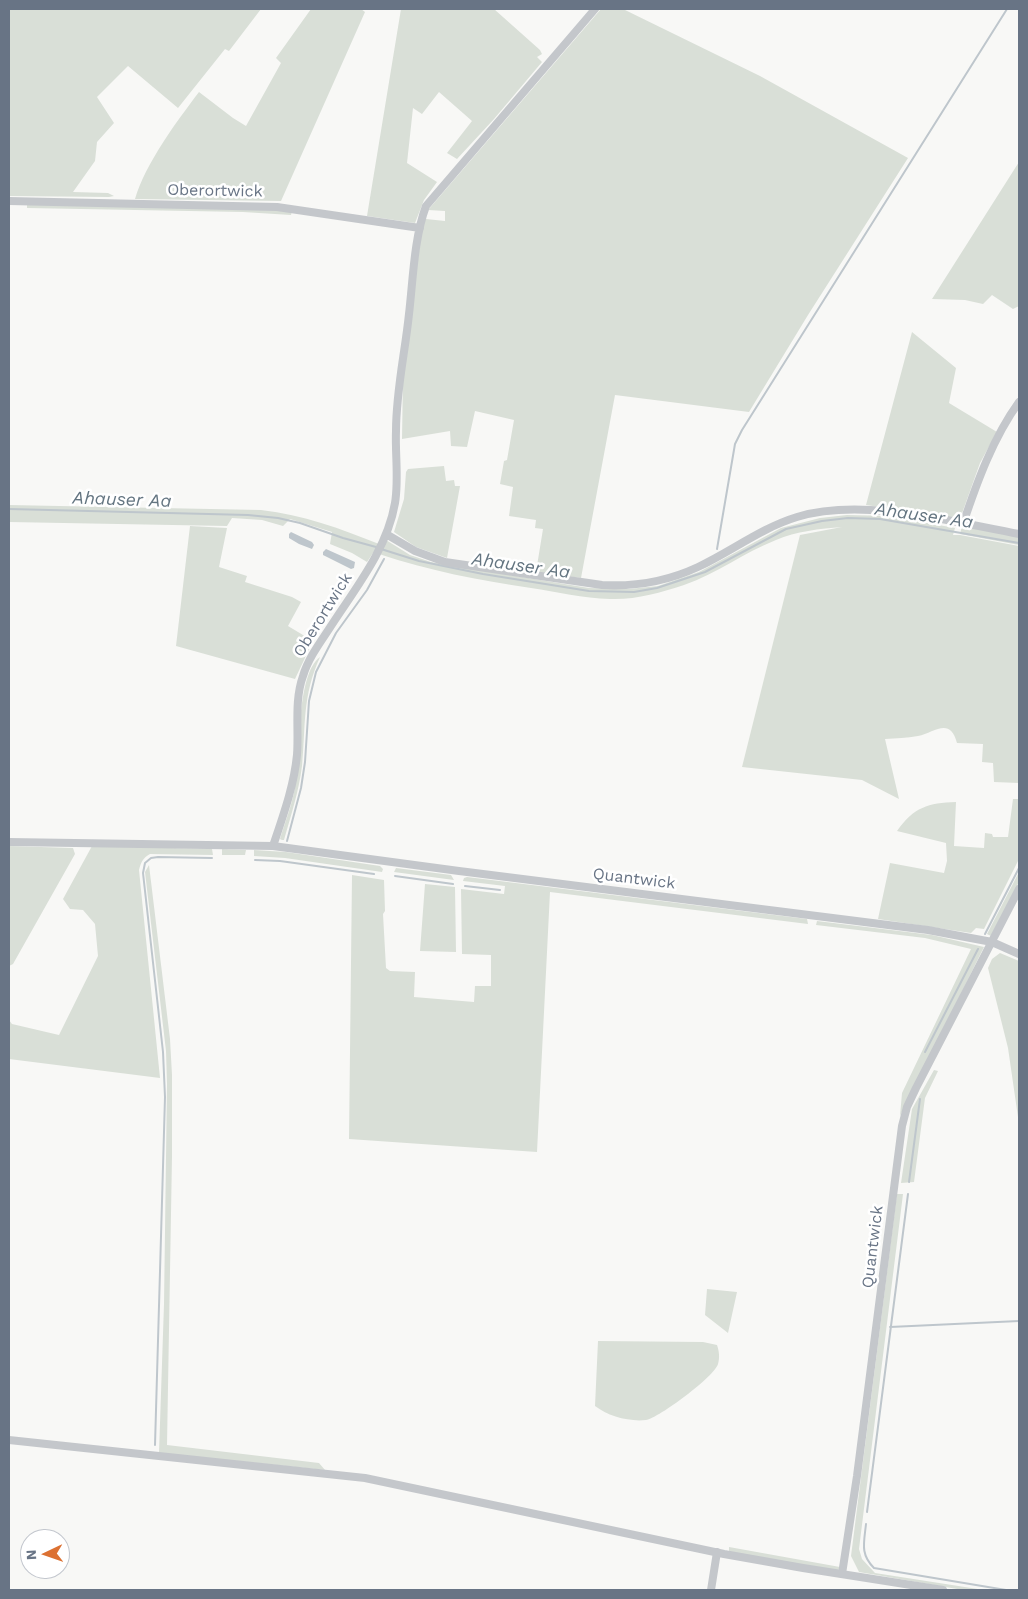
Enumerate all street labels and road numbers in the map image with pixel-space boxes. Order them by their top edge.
street label: Oberortwick [167,181,263,201]
street label: Oberortwick [290,569,356,661]
street label: Quantwick [592,864,676,894]
street label: Quantwick [858,1205,888,1289]

